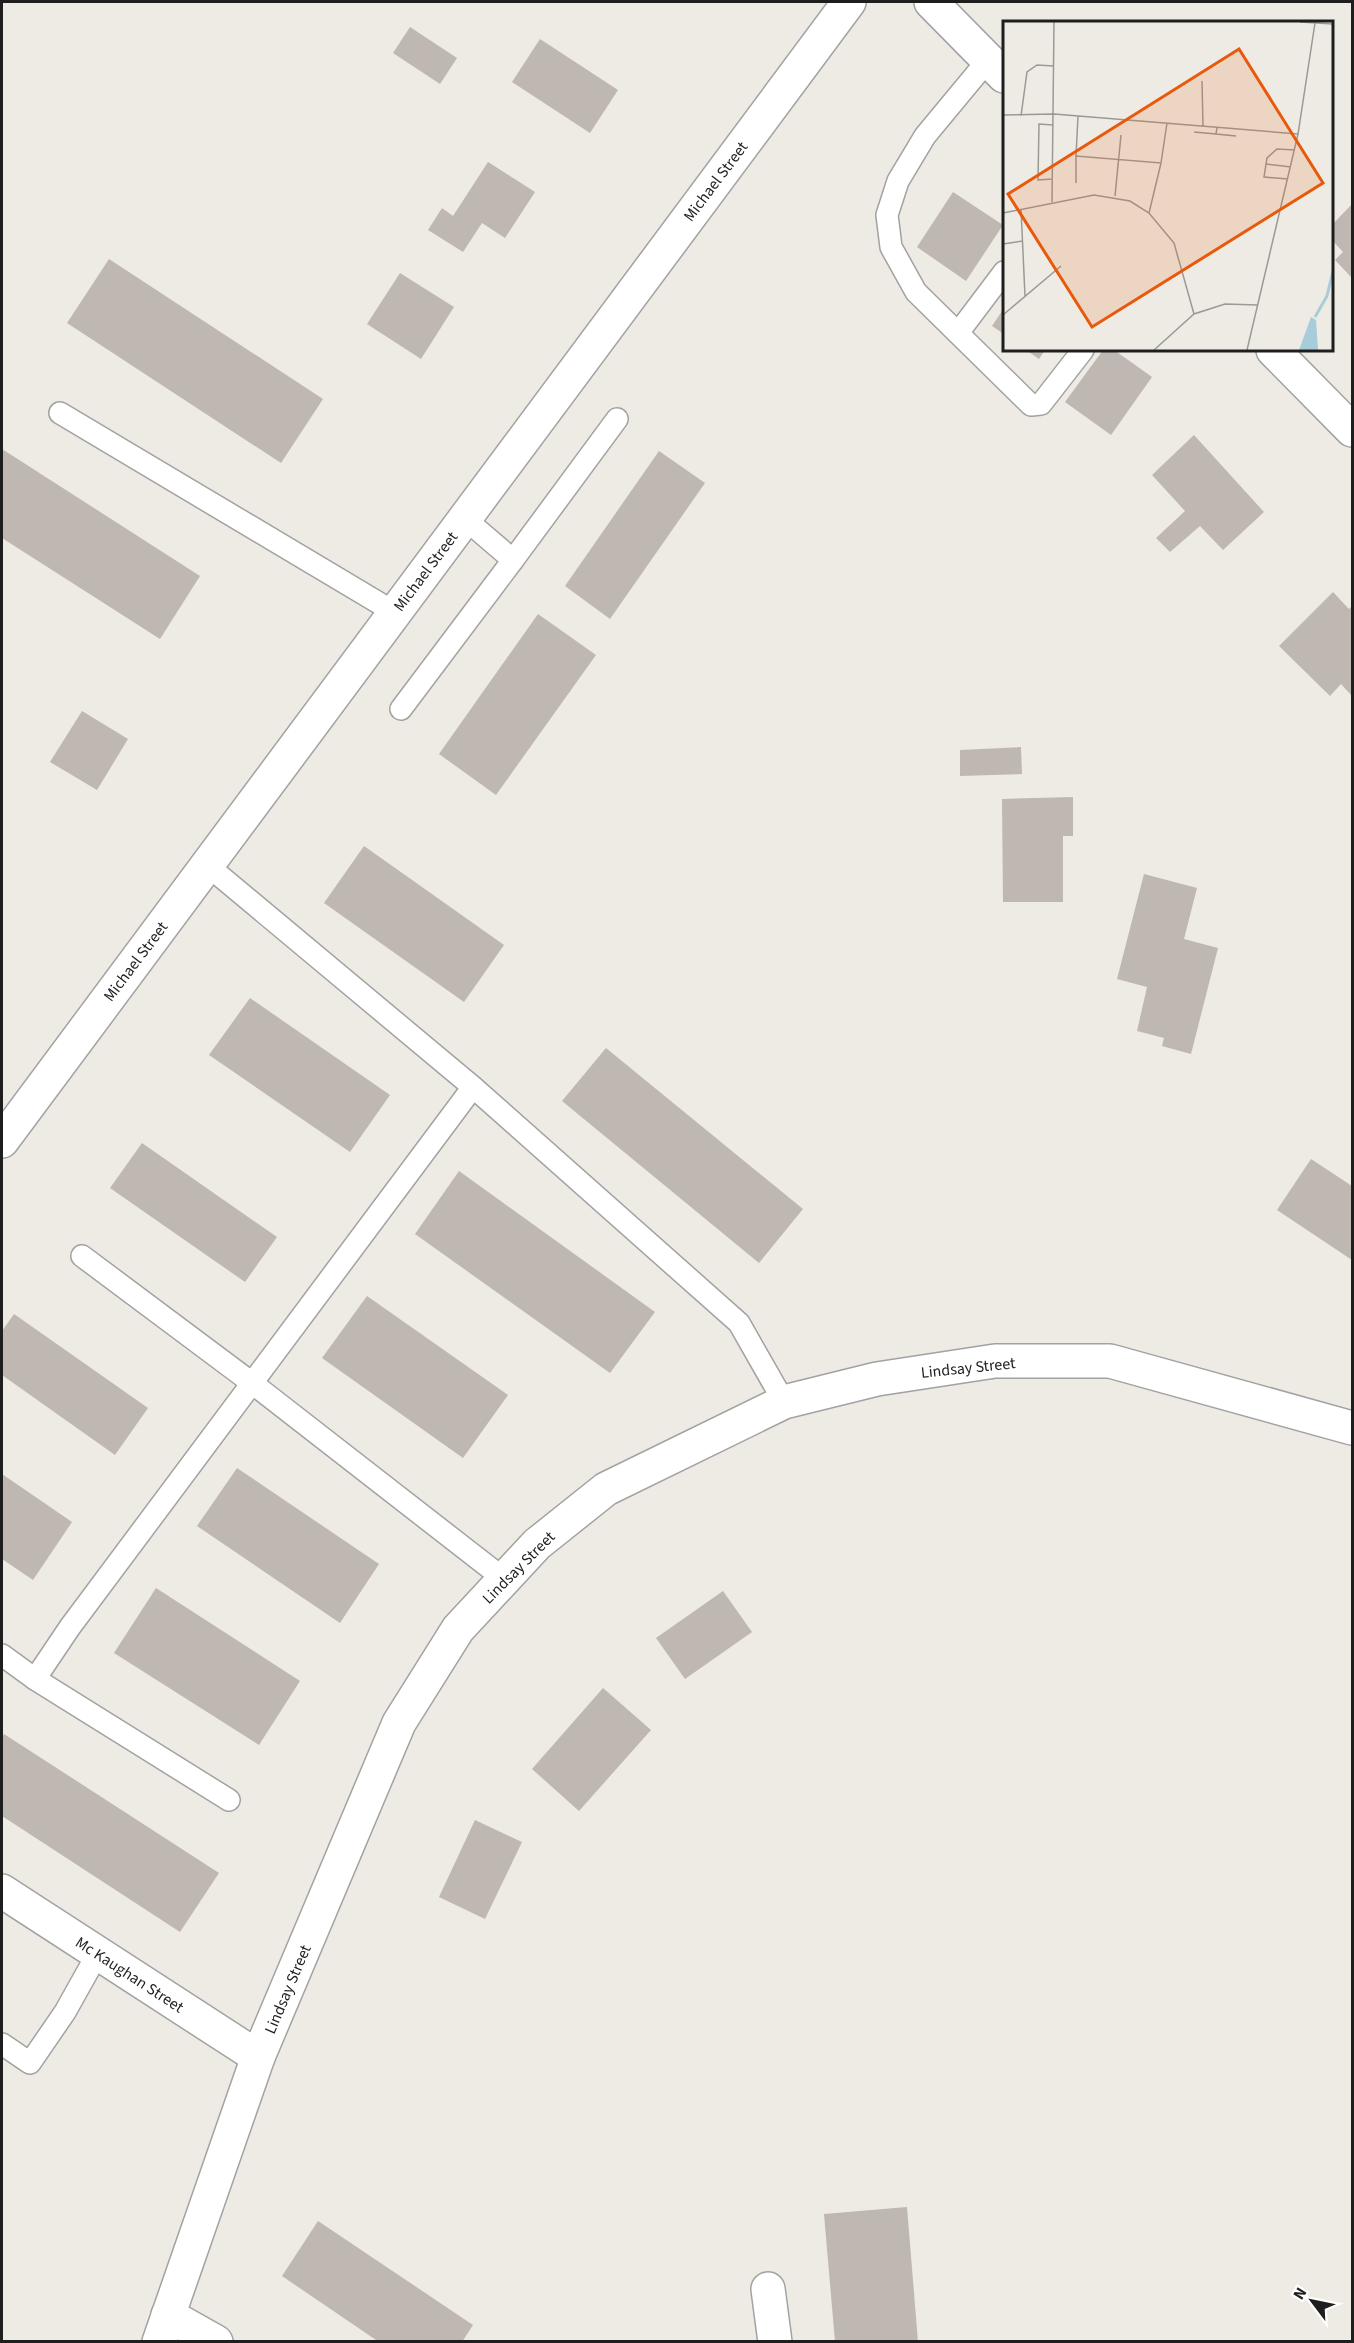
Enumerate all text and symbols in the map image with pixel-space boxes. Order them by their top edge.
inset map [1003,21,1333,351]
street label: Michael Street [678,137,754,226]
street label: Michael Street [388,527,464,616]
street label: Michael Street [98,917,174,1006]
street label: Lindsay Street [920,1352,1017,1384]
street label: Lindsay Street [477,1526,560,1609]
street label: Mc Kaughan Street [71,1932,188,2018]
street label: Lindsay Street [259,1941,317,2037]
north arrow [1282,2271,1342,2331]
text: N [1288,2283,1312,2304]

